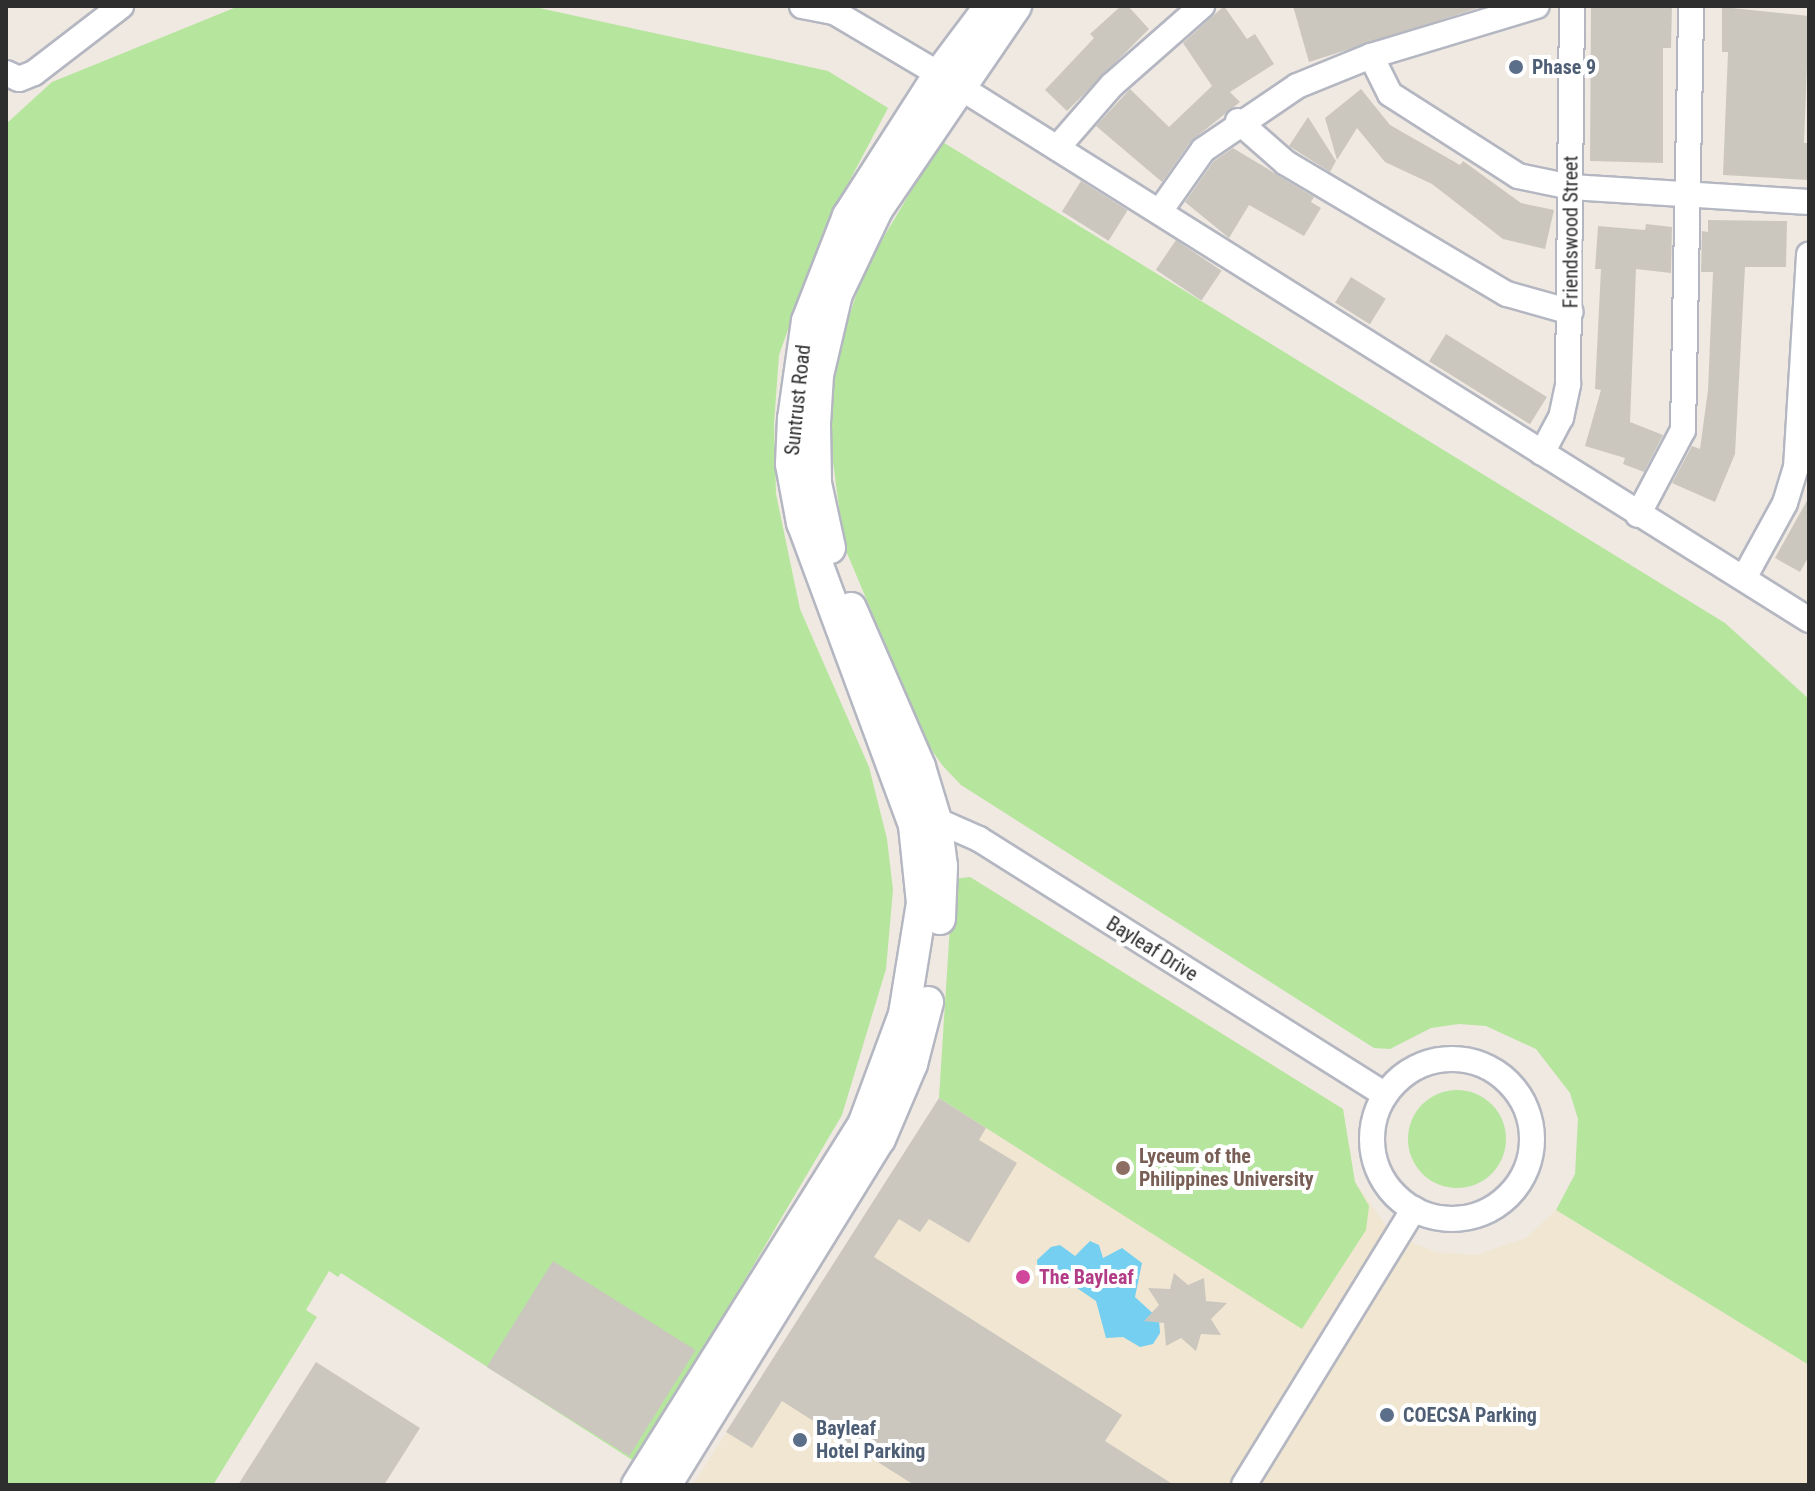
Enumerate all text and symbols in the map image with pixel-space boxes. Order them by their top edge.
place label: Phase 9 [1532,55,1596,79]
marker: Phase 9 [1507,58,1525,76]
street label: Friendswood Street [1559,156,1583,308]
street label: Suntrust Road [780,343,816,457]
street label: Bayleaf Drive [1102,912,1202,986]
place label: Lyceum of the Philippines University [1139,1144,1314,1191]
marker: Lyceum of the Philippines University [1114,1159,1132,1177]
place label: The Bayleaf [1039,1265,1134,1289]
marker: The Bayleaf [1014,1268,1032,1286]
place label: COECSA Parking [1403,1403,1537,1427]
marker: COECSA Parking [1378,1406,1396,1424]
place label: Bayleaf Hotel Parking [816,1416,925,1463]
marker: Bayleaf Hotel Parking [791,1431,809,1449]

